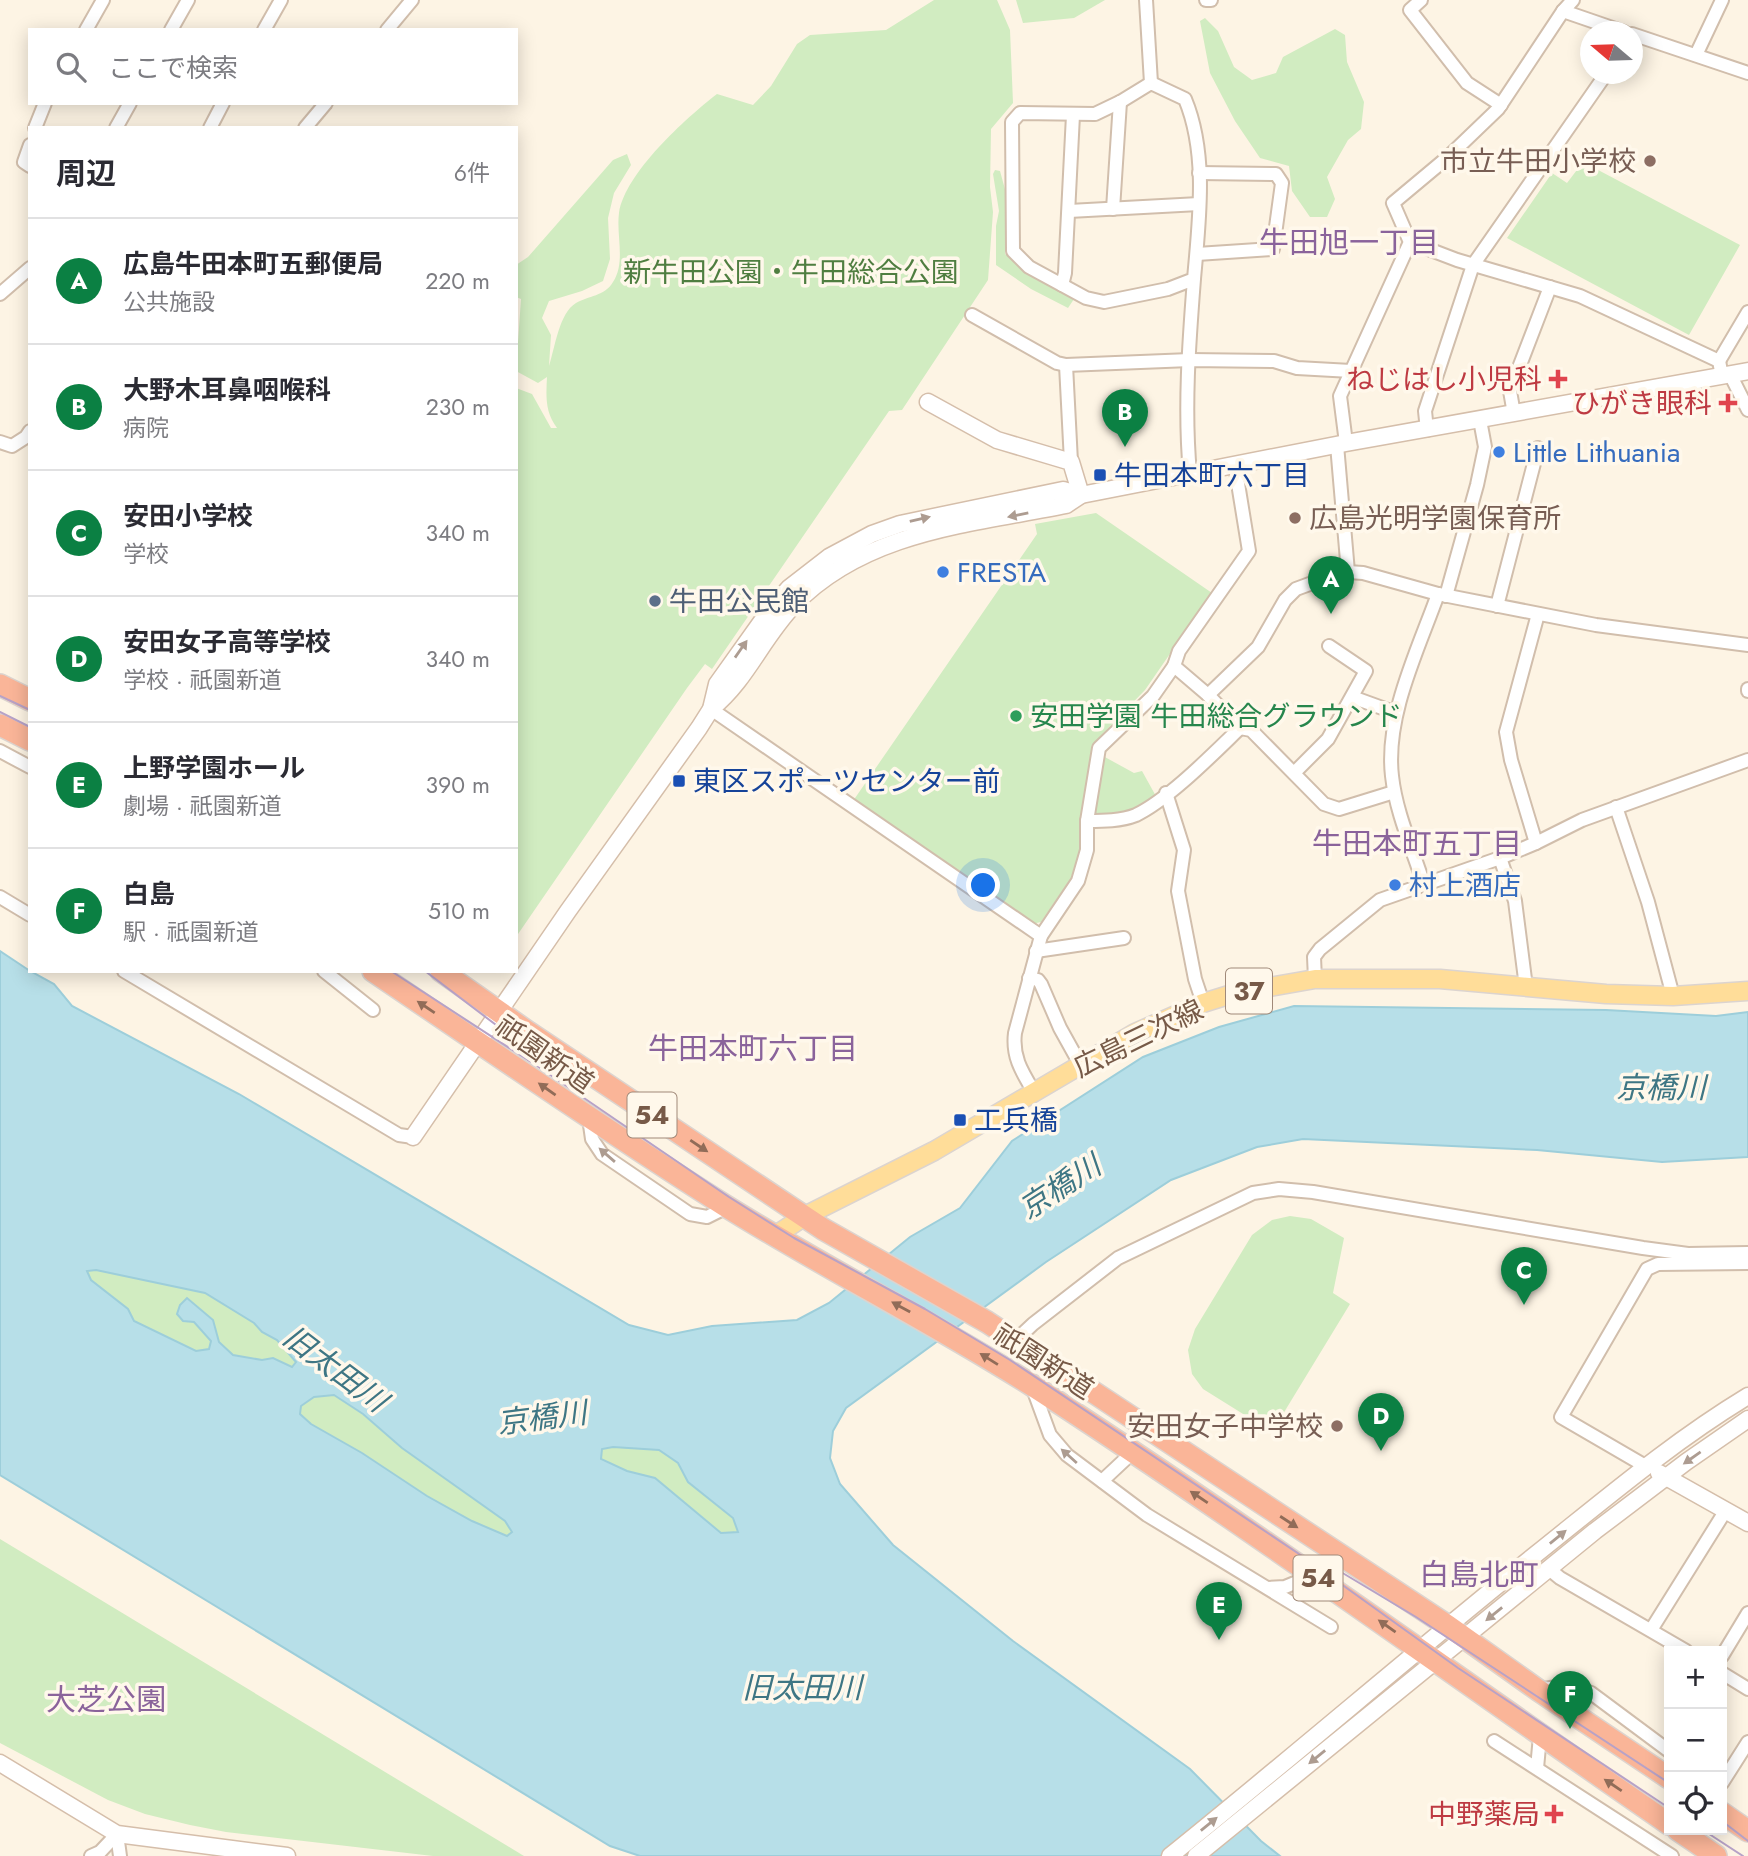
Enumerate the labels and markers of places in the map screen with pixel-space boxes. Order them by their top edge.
place label: 市立牛田小学校 [1440,141,1636,182]
marker: 市立牛田小学校 [1642,153,1658,169]
place label: ねじはし小児科 [1346,359,1542,400]
marker: ねじはし小児科 [1548,369,1568,389]
place label: ひがき眼科 [1572,383,1712,424]
pin: B [1102,389,1148,447]
marker: ひがき眼科 [1718,393,1738,413]
place label: Little Lithuania [1513,432,1681,473]
marker: Little Lithuania [1491,444,1507,460]
place label: 牛田本町六丁目 [1114,455,1310,496]
marker: 牛田本町六丁目 [1092,467,1108,483]
place label: 広島光明学園保育所 [1309,498,1561,539]
marker: 広島光明学園保育所 [1287,510,1303,526]
place label: FRESTA [957,552,1047,593]
pin: A [1308,556,1354,614]
marker: FRESTA [935,564,951,580]
place label: 牛田公民館 [669,581,809,622]
marker: 牛田公民館 [647,593,663,609]
place label: 安田学園 牛田総合グラウンド [1030,696,1402,737]
marker: 安田学園 牛田総合グラウンド [1008,708,1024,724]
place label: 東区スポーツセンター前 [693,761,1000,802]
marker: 東区スポーツセンター前 [671,773,687,789]
place label: 村上酒店 [1409,865,1521,906]
marker: 村上酒店 [1387,877,1403,893]
place label: 工兵橋 [974,1100,1058,1141]
marker: 工兵橋 [952,1112,968,1128]
pin: C [1501,1247,1547,1305]
pin: D [1358,1393,1404,1451]
place label: 安田女子中学校 [1127,1406,1323,1447]
marker: 安田女子中学校 [1329,1418,1345,1434]
pin: E [1196,1582,1242,1640]
pin: F [1547,1671,1593,1729]
place label: 中野薬局 [1428,1794,1540,1835]
marker: 中野薬局 [1546,1806,1562,1822]

